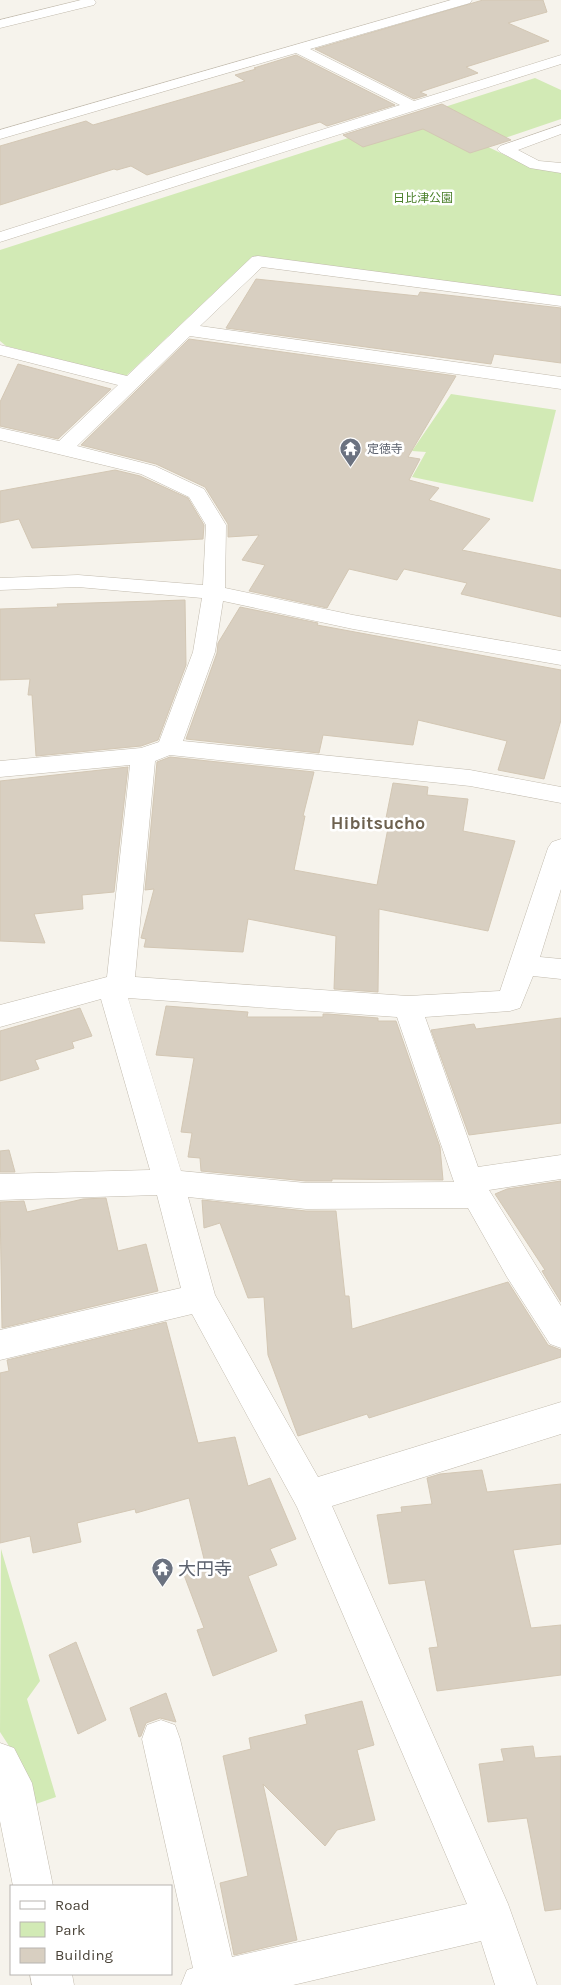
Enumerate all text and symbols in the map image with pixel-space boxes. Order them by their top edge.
park label: 日比津公園 [393,191,453,205]
temple icon: 定徳寺 [339,437,363,468]
place label: 定徳寺 [367,442,403,456]
district label: Hibitsucho [331,812,425,834]
temple icon: 大円寺 [150,1557,174,1588]
place label: 大円寺 [178,1558,232,1580]
legend [10,1885,172,1975]
text: Road [55,1896,90,1914]
text: Park [55,1921,85,1939]
text: Building [55,1946,113,1964]

